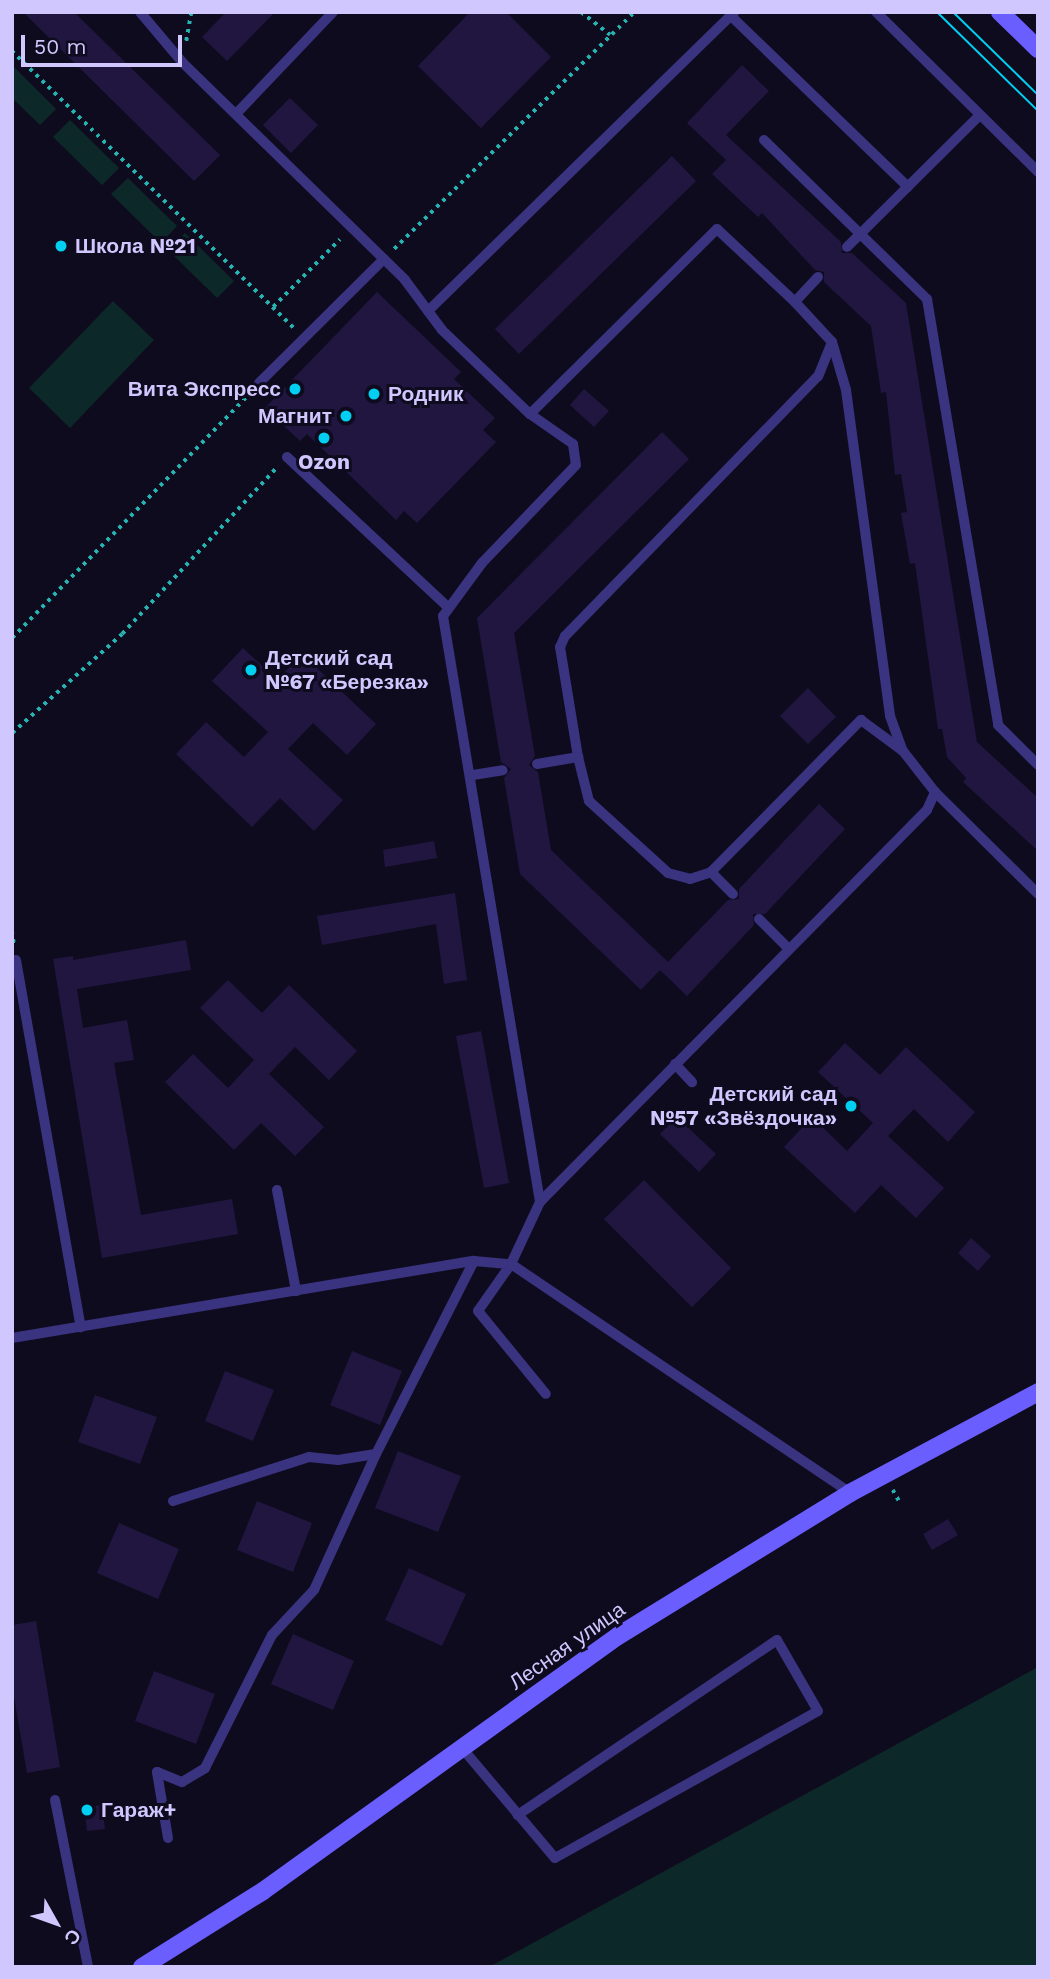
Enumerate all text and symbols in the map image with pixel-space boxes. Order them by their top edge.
scale bar [24,21,186,65]
text: 50 m [34,34,86,59]
place label: Школа №21 [75,233,196,259]
marker: Школа №21 [53,238,69,254]
place label: Вита Экспресс [128,376,281,402]
marker: Вита Экспресс [287,381,303,397]
place label: Родник [388,381,463,407]
marker: Родник [366,386,382,402]
place label: Магнит [258,403,332,429]
marker: Магнит [338,408,354,424]
marker: Ozon [316,430,332,446]
place label: Ozon [298,449,350,475]
place label: Детский сад №67 «Березка» [265,645,429,695]
marker: Детский сад №67 «Березка» [243,662,259,678]
place label: Детский сад №57 «Звёздочка» [649,1081,837,1131]
marker: Детский сад №57 «Звёздочка» [843,1098,859,1114]
street label: Лесная улица [504,1597,630,1695]
place label: Гараж+ [101,1797,176,1823]
marker: Гараж+ [79,1802,95,1818]
north arrow [21,1888,91,1958]
text: С [59,1924,86,1949]

